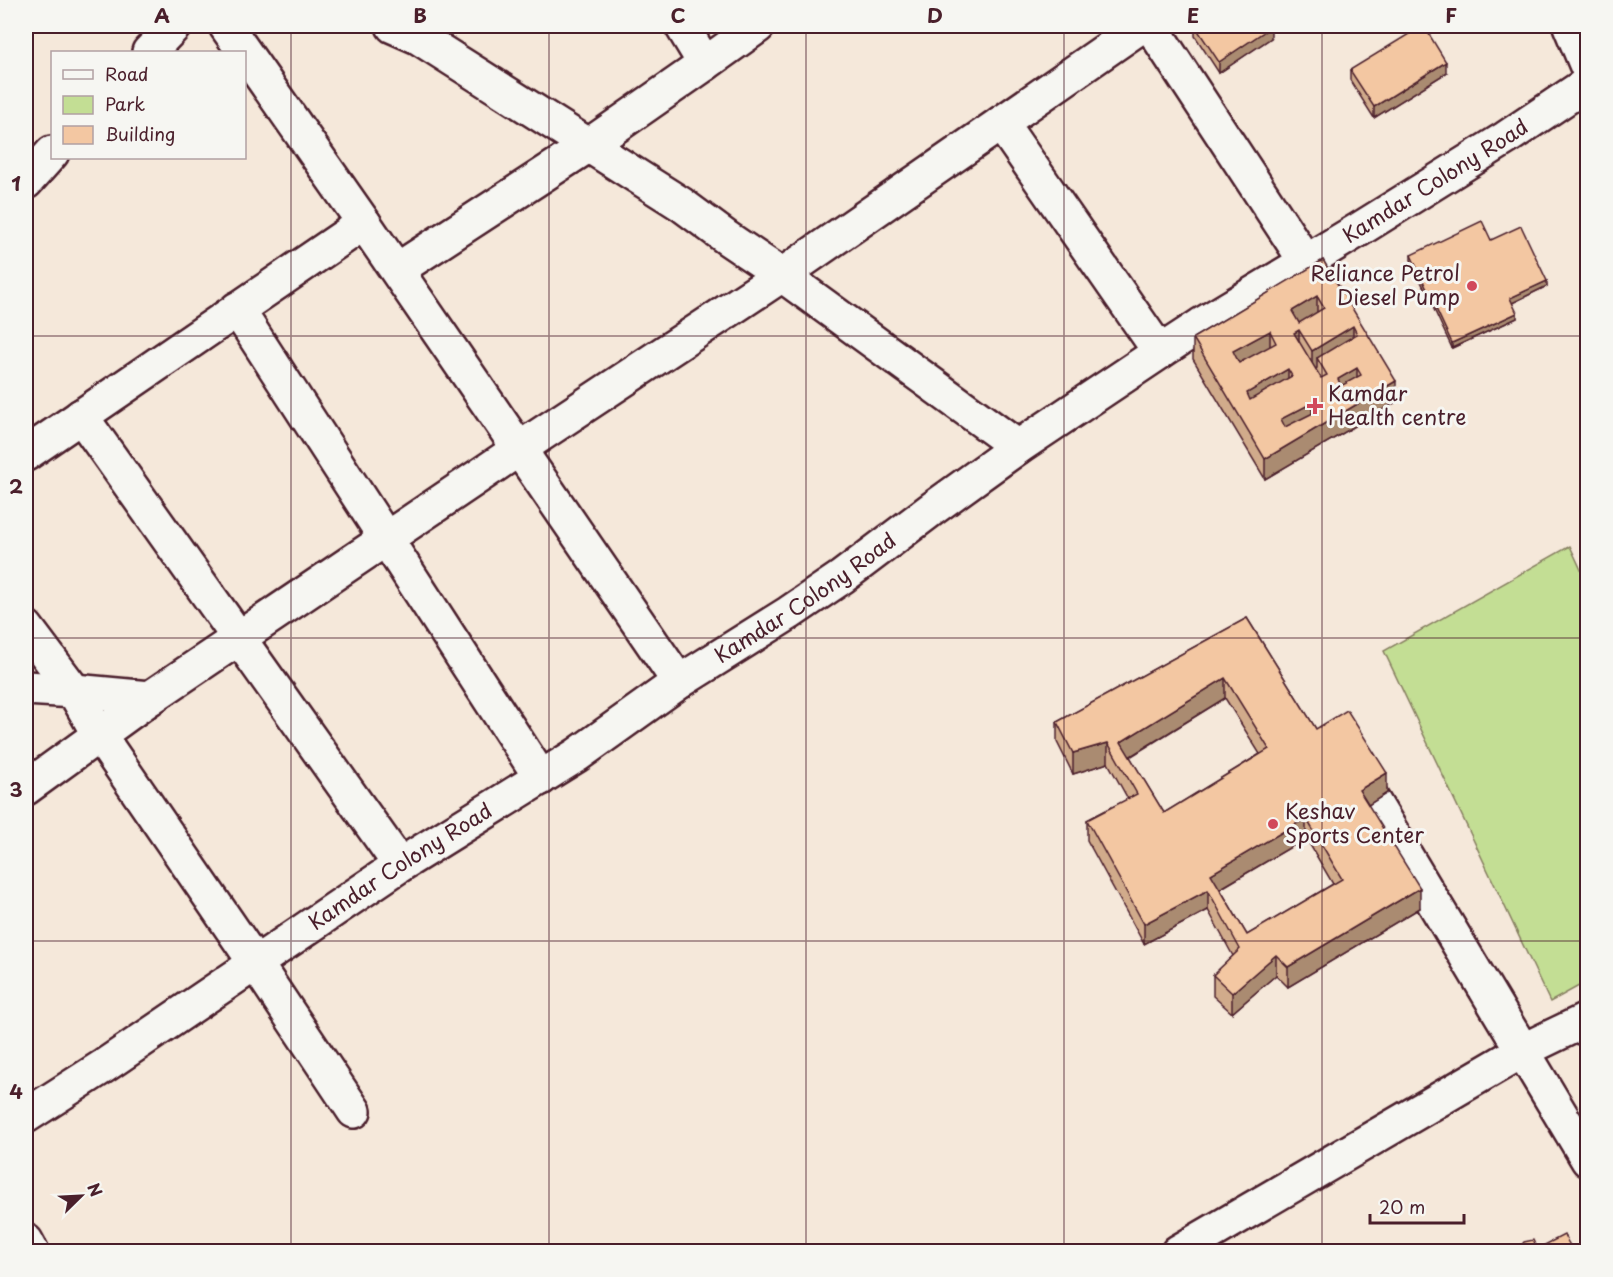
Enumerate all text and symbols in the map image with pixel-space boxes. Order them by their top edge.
text: A [154,0,170,30]
text: B [413,0,427,30]
text: C [670,0,686,30]
text: D [927,0,943,30]
text: E [1187,0,1199,30]
text: F [1445,0,1457,30]
legend [51,51,246,159]
text: Road [105,60,149,87]
text: Park [105,90,145,117]
street label: Kamdar Colony Road [1336,110,1534,250]
text: Building [105,120,175,147]
text: 1 [11,168,21,198]
place label: Reliance Petrol Diesel Pump [1311,256,1460,312]
marker: Reliance Petrol Diesel Pump [1465,279,1479,293]
place label: Kamdar Health centre [1328,376,1466,432]
marker: Kamdar Health centre [1306,397,1324,415]
text: 2 [9,471,23,501]
street label: Kamdar Colony Road [708,524,902,670]
text: 3 [9,774,23,804]
street label: Kamdar Colony Road [301,794,498,937]
place label: Keshav Sports Center [1285,794,1424,850]
marker: Keshav Sports Center [1266,817,1280,831]
text: 4 [9,1076,23,1106]
north arrow [51,1166,111,1226]
text: N [82,1179,109,1200]
scale bar [1370,1187,1464,1225]
text: 20 m [1379,1193,1425,1220]

